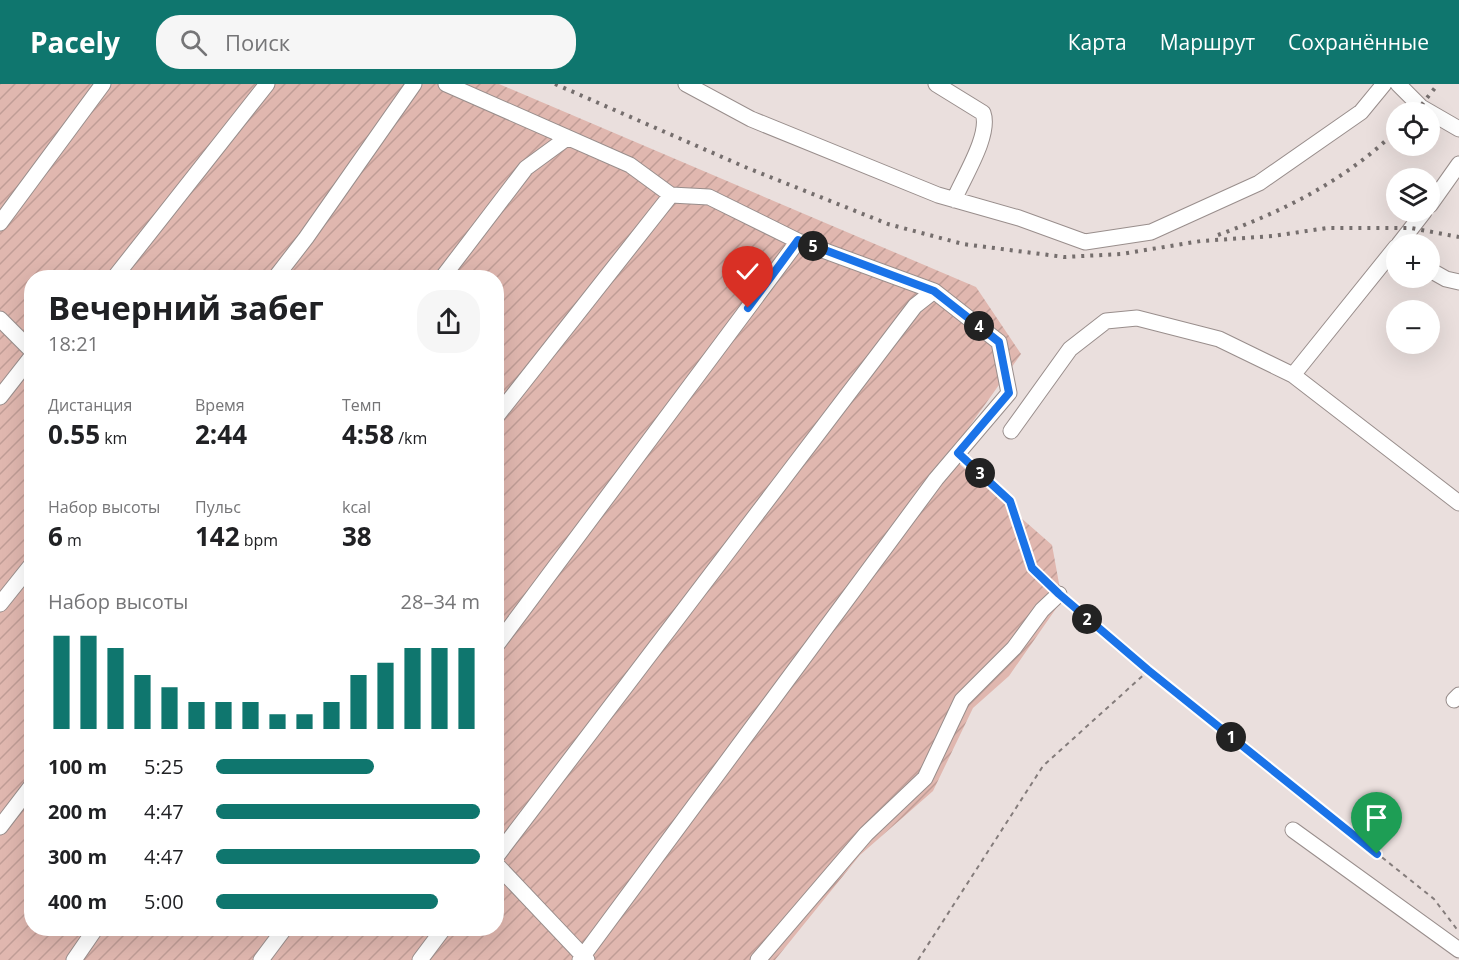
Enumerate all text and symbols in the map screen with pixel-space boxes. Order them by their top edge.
search box [156,15,576,69]
text: Pacely [30,23,120,61]
icon: search [177,26,210,59]
text: Поиск [225,27,290,57]
text: Карта [1068,28,1127,56]
text: Маршрут [1160,28,1255,56]
text: Сохранённые [1288,28,1429,56]
map controls [1386,102,1440,354]
button: locate [1386,102,1440,156]
button: layers [1386,168,1440,222]
pin: 5 [798,231,828,261]
button: + [1386,234,1440,288]
text: 5 [808,235,818,257]
pin [722,246,773,308]
icon: check [731,255,764,288]
text: Вечерний забег [48,285,324,330]
button: share [417,290,480,353]
button: − [1386,300,1440,354]
pin: 4 [964,311,994,341]
text: 4 [974,315,984,337]
text: 18:21 [48,330,99,357]
text: Дистанция [48,394,132,416]
text: Время [195,394,245,416]
text: Темп [342,394,381,416]
text: 0.55 [48,416,100,452]
text: 2:44 [195,416,247,452]
text: 4:58 [342,416,394,452]
text: km [100,427,127,449]
text: /km [394,427,427,449]
pin: 3 [965,458,995,488]
text: 3 [975,462,985,484]
text: Набор высоты [48,496,160,518]
text: Пульс [195,496,241,518]
text: kcal [342,496,371,518]
text: 6 [48,518,63,554]
text: 142 [195,518,240,554]
text: 38 [342,518,372,554]
text: m [63,529,82,551]
text: bpm [240,529,278,551]
text: Набор высоты [48,588,188,615]
text: 28–34 m [401,588,480,615]
pin: 2 [1072,604,1102,634]
text: 2 [1082,608,1092,630]
pin: 1 [1216,722,1246,752]
text: 1 [1226,726,1236,748]
text: 100 m [48,753,107,780]
text: 5:25 [144,753,184,780]
pin [1351,792,1402,854]
text: 200 m [48,798,107,825]
text: 4:47 [144,798,184,825]
icon: arrive [1360,801,1393,834]
text: 300 m [48,843,107,870]
text: 4:47 [144,843,184,870]
text: 400 m [48,888,107,915]
text: 5:00 [144,888,184,915]

